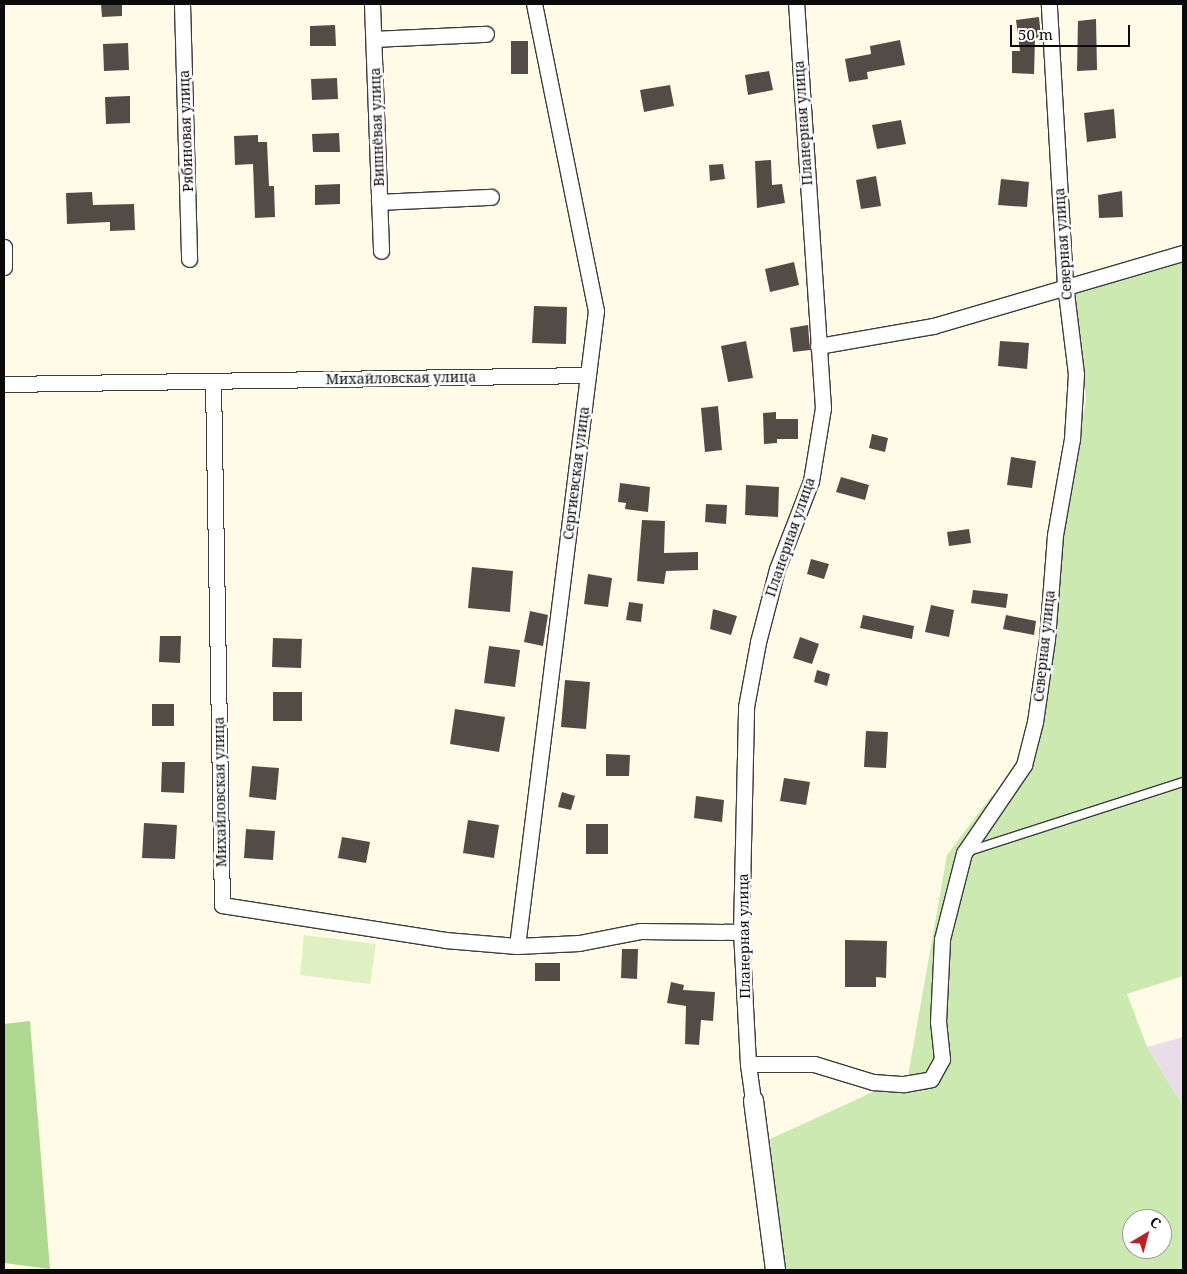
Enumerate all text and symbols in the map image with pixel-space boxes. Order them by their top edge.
scale bar [1012,15,1132,47]
text: 50 m [1018,24,1053,44]
street label: Планерная улица [790,60,816,186]
street label: Вишнёвая улица [367,67,387,187]
street label: Рябиновая улица [175,70,197,192]
street label: Северная улица [1051,187,1075,301]
street label: Михайловская улица [325,368,477,388]
street label: Сергиевская улица [559,405,593,541]
street label: Планерная улица [762,475,818,599]
street label: Северная улица [1030,589,1058,703]
street label: Михайловская улица [210,716,230,868]
street label: Планерная улица [735,873,753,999]
north arrow [1122,1209,1172,1259]
text: С [1146,1212,1165,1233]

